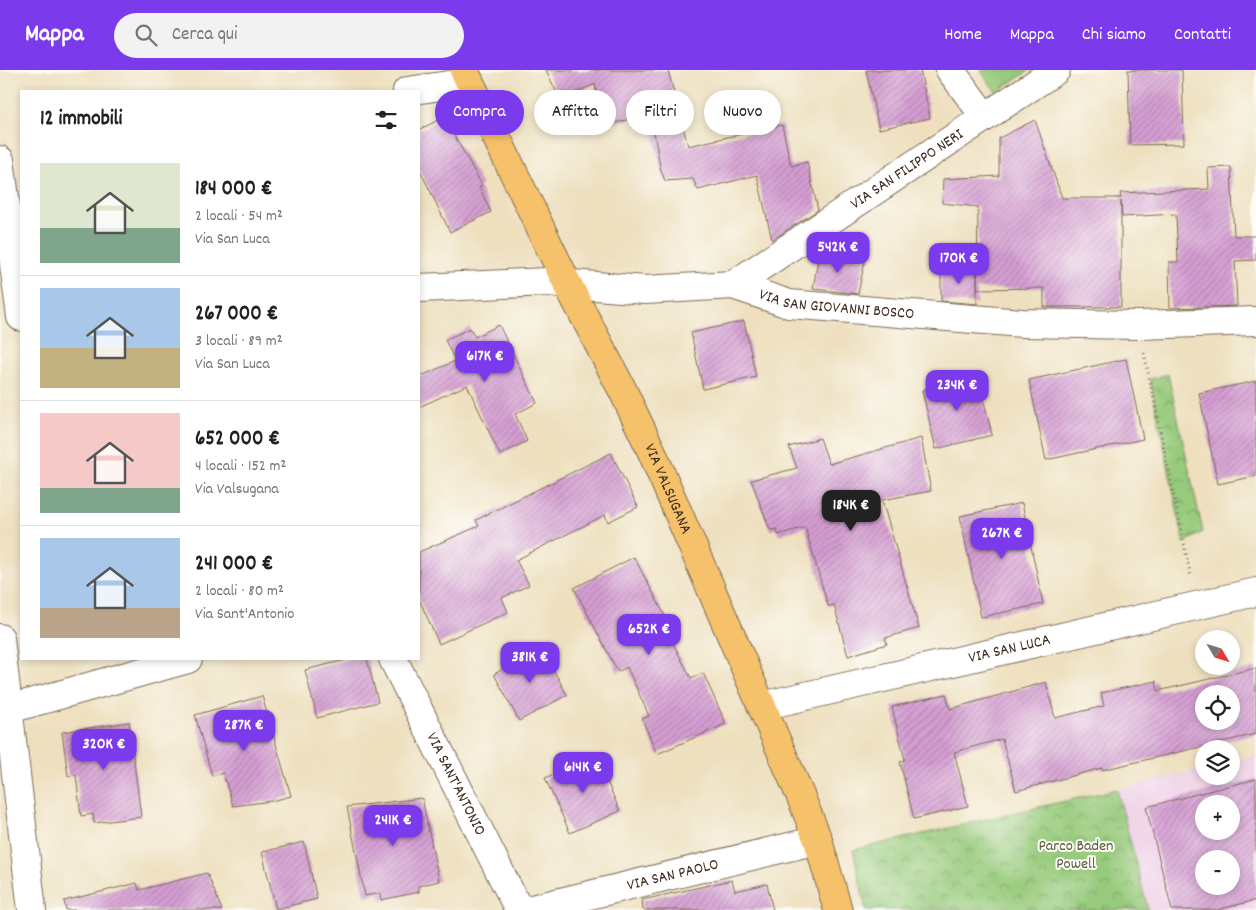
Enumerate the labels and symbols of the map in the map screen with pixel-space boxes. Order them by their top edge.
street label: VIA SAN FILIPPO NERI [846,123,968,215]
pin: 542K € [797,232,879,274]
pin: 170K € [918,242,1000,285]
street label: VIA SAN GIOVANNI BOSCO [756,283,915,326]
pin: 617K € [444,340,526,383]
pin: 234K € [916,370,998,412]
street label: VIA VALSUGANA [638,440,698,538]
pin: 184K € [810,490,892,532]
pin: 267K € [961,518,1043,560]
pin: 652K € [608,614,690,656]
street label: VIA SAN LUCA [966,628,1053,669]
north arrow [1195,630,1240,675]
pin: 381K € [489,642,571,684]
pin: 287K € [203,710,285,752]
pin: 320K € [63,728,145,771]
street label: VIA SANT'ANTONIO [420,729,491,840]
pin: 614K € [542,752,624,794]
pin: 241K € [352,804,434,847]
park label: Parco Baden Powell [1039,835,1113,876]
street label: VIA SAN PAOLO [625,853,721,897]

